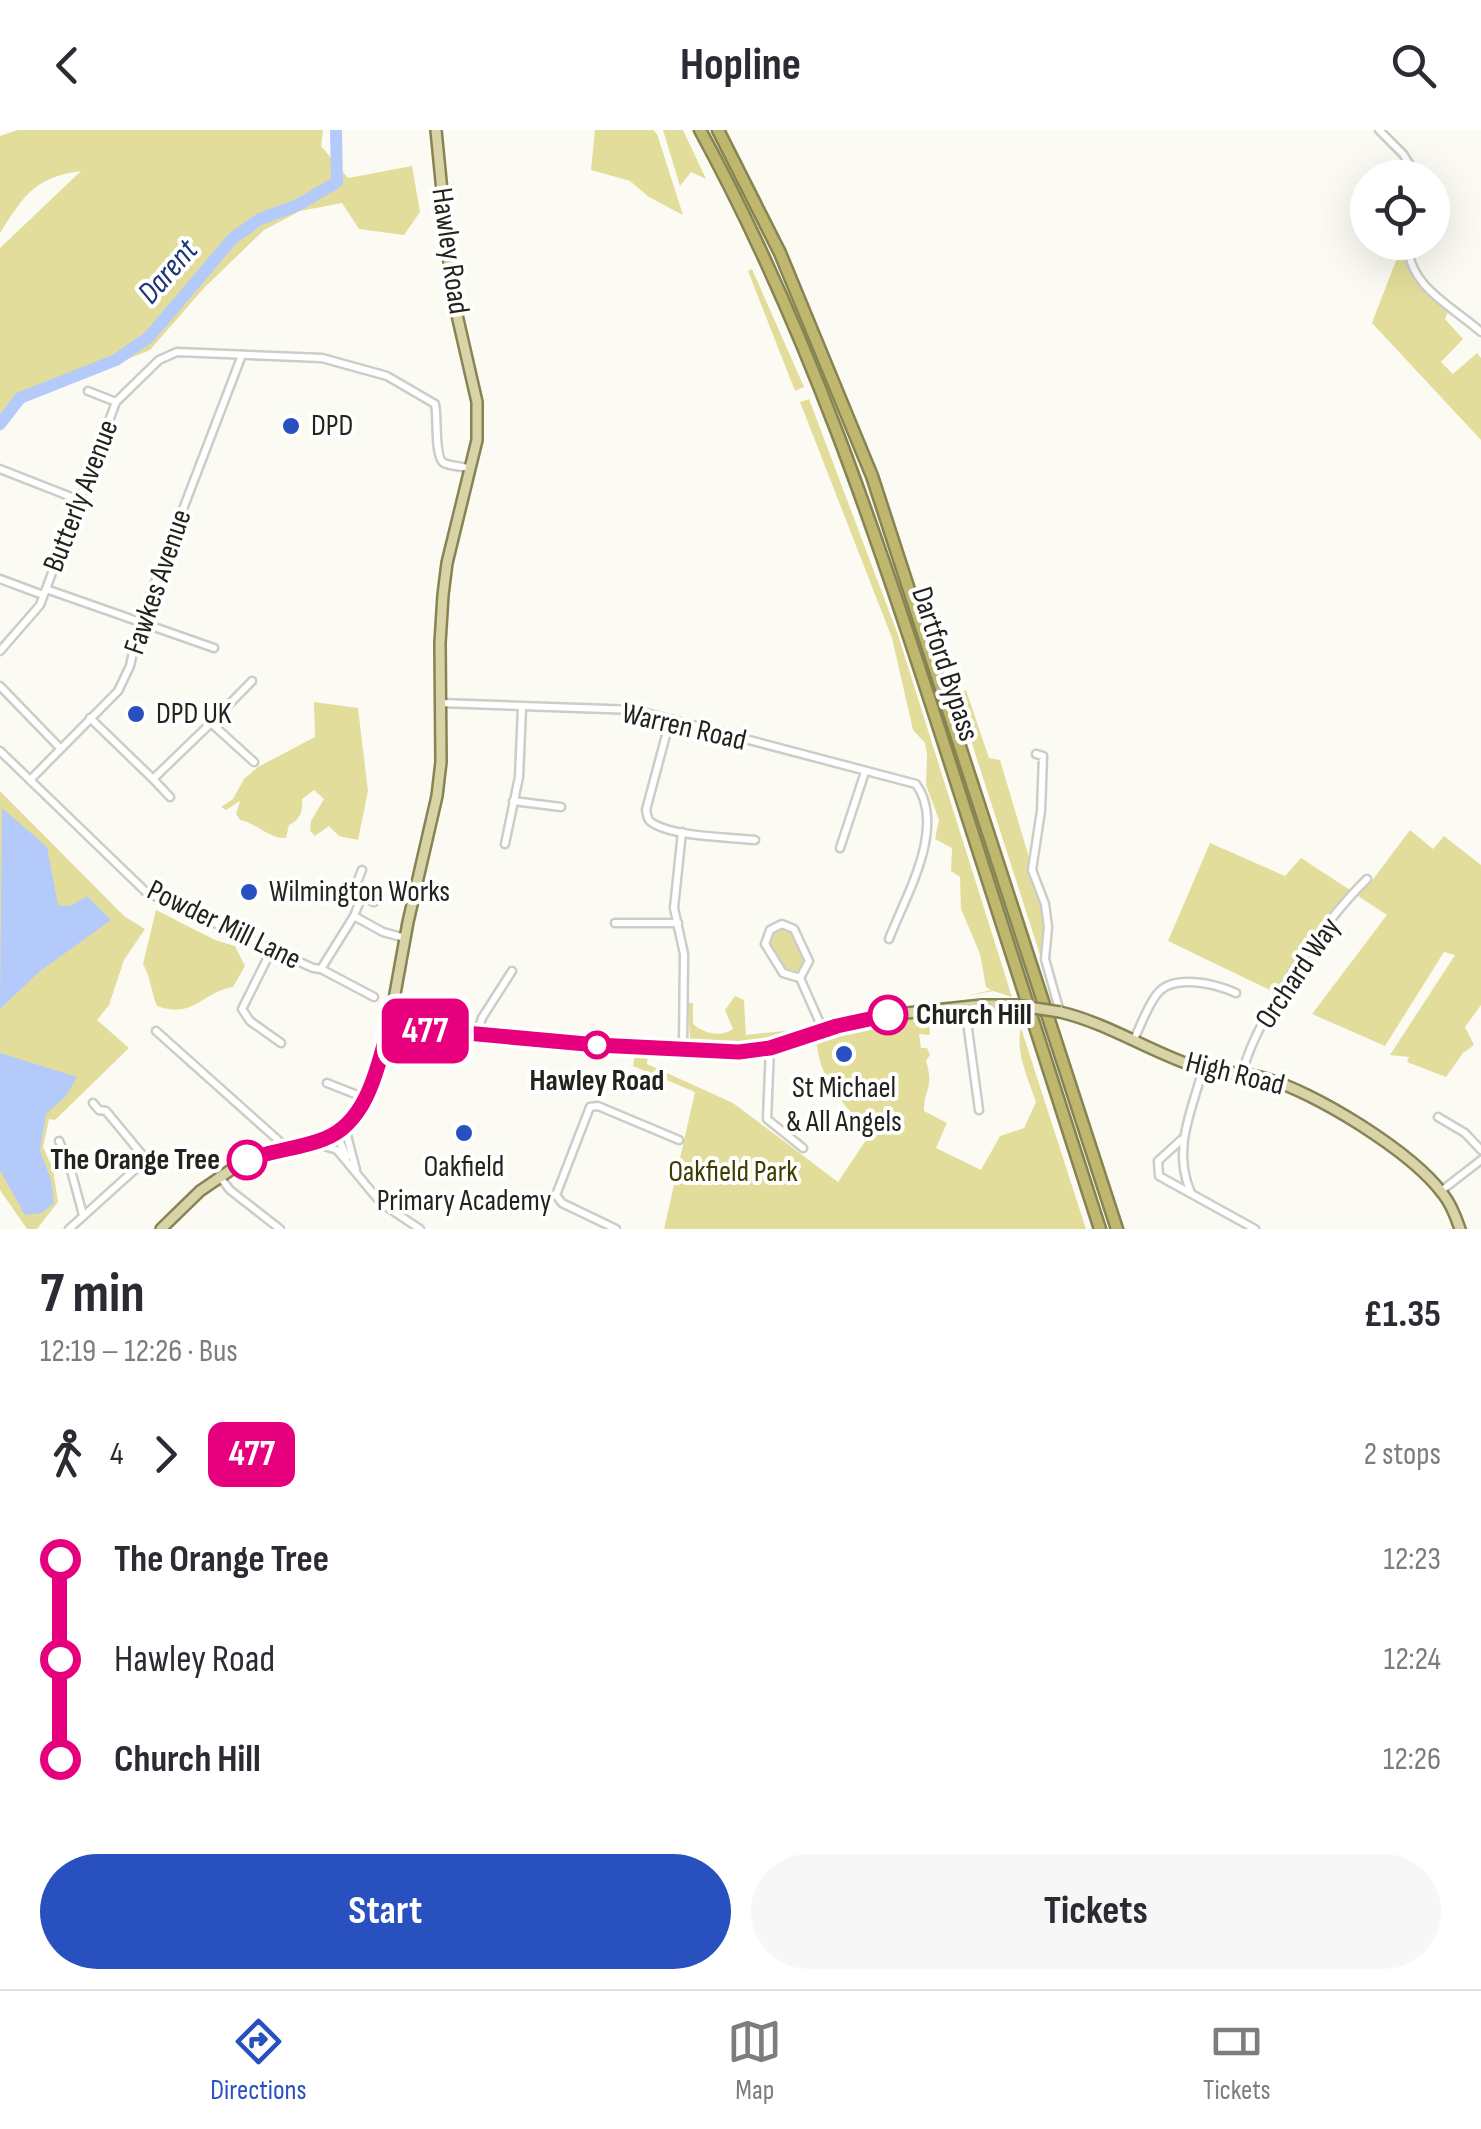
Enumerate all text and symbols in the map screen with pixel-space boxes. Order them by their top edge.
icon: back [40,38,95,93]
text: Hopline [680,38,801,93]
icon: search [1386,38,1441,93]
map controls [1350,160,1450,260]
button: locate [1350,160,1450,260]
street label: Hawley Road [423,185,477,317]
water label: Darent [130,231,207,312]
place label: DPD [311,408,353,444]
street label: Butterly Avenue [36,415,126,577]
marker: DPD [280,415,302,437]
street label: Fawkes Avenue [116,505,200,659]
street label: Dartford Bypass [903,582,987,746]
street label: Warren Road [618,695,750,759]
place label: DPD UK [156,696,232,732]
marker: DPD UK [125,703,147,725]
street label: Powder Mill Lane [141,872,307,978]
place label: Wilmington Works [269,874,450,910]
marker: Wilmington Works [238,881,260,903]
street label: Orchard Way [1248,910,1348,1035]
marker: Church Hill [869,996,907,1034]
place label: Church Hill [916,997,1032,1033]
line badge: 477 [368,998,482,1064]
text: 477 [402,1010,448,1053]
marker: Hawley Road [584,1032,610,1058]
marker: St Michael & All Angels [833,1043,855,1065]
street label: High Road [1182,1044,1288,1104]
place label: Hawley Road [530,1063,664,1099]
place label: St Michael & All Angels [786,1070,902,1140]
marker: Oakfield Primary Academy [453,1122,475,1144]
marker: The Orange Tree [228,1141,266,1179]
place label: The Orange Tree [50,1142,220,1178]
place label: Oakfield Primary Academy [377,1149,552,1219]
park label: Oakfield Park [668,1154,798,1190]
text: 7 min [40,1261,145,1328]
text: £1.35 [1363,1292,1441,1337]
text: 12:19 – 12:26 · Bus [40,1332,238,1371]
icon: walk [40,1427,95,1482]
icon: forward [138,1427,193,1482]
text: 477 [228,1433,275,1476]
text: 4 [110,1435,123,1474]
text: 2 stops [1364,1435,1441,1474]
text: The Orange Tree [114,1537,329,1582]
text: 12:23 [1384,1540,1441,1579]
text: Hawley Road [114,1637,275,1682]
text: 12:24 [1384,1640,1441,1679]
text: Church Hill [114,1737,261,1782]
text: 12:26 [1383,1740,1441,1779]
button: Start [40,1854,731,1969]
button: Tickets [751,1854,1441,1969]
tab: Directions [210,2014,307,2107]
tab: Map [727,2014,782,2107]
tab: Tickets [1203,2014,1271,2107]

